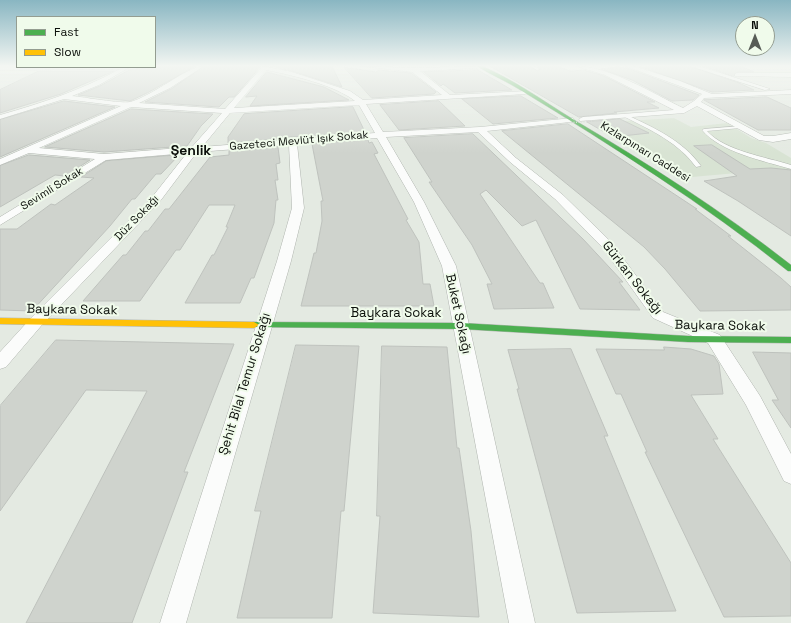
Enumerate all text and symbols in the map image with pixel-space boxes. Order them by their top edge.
legend [16,16,156,68]
north arrow [735,16,775,56]
text: N [751,18,759,32]
text: Fast [54,24,79,40]
text: Slow [54,44,81,60]
street label: Kızlarpınarı Caddesi [598,119,692,185]
street label: Gazeteci Mevlüt Işık Sokak [229,128,369,154]
district label: Şenlik [171,143,211,159]
street label: Sevimli Sokak [18,165,86,213]
street label: Düz Sokağı [112,193,162,243]
street label: Gürkan Sokağı [599,238,665,318]
street label: Buket Sokağı [442,272,474,356]
street label: Baykara Sokak [26,301,118,319]
street label: Baykara Sokak [351,305,441,321]
street label: Şehit Bilal Temur Sokağı [216,311,274,457]
street label: Baykara Sokak [674,317,766,335]

